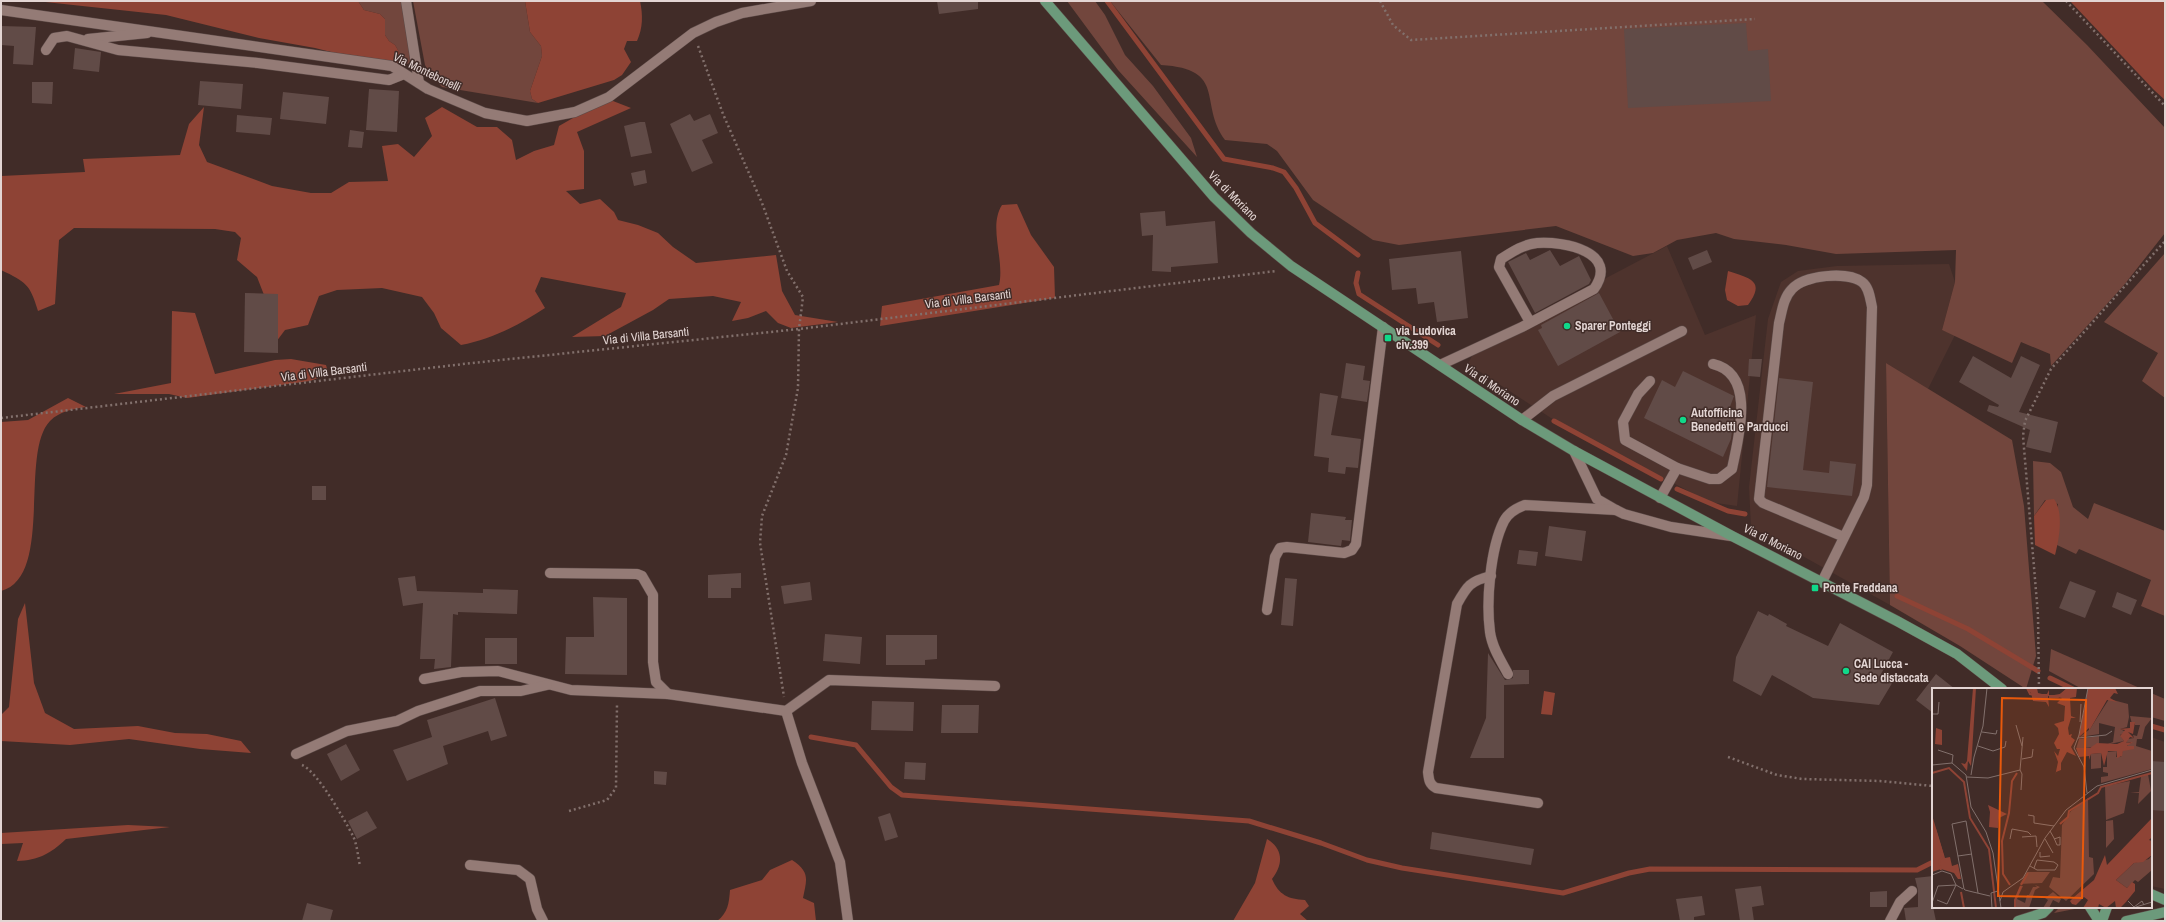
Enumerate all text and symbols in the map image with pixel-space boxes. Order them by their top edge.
street label: Via Montebonelli [390,49,464,95]
street label: Via di Moriano [1205,168,1261,224]
street label: Via di Villa Barsanti [924,286,1012,312]
place label: Sparer Ponteggi [1575,318,1651,334]
marker: Sparer Ponteggi [1562,321,1572,331]
place label: via Ludovica civ.399 [1396,323,1456,353]
street label: Via di Villa Barsanti [602,324,690,348]
marker: via Ludovica civ.399 [1383,333,1393,343]
street label: Via di Villa Barsanti [280,359,368,385]
street label: Via di Moriano [1461,360,1523,410]
place label: Autofficina Benedetti e Parducci [1691,405,1789,435]
marker: Autofficina Benedetti e Parducci [1678,415,1688,425]
street label: Via di Moriano [1741,520,1805,564]
place label: Ponte Freddana [1823,580,1898,596]
marker: Ponte Freddana [1810,583,1820,593]
place label: CAI Lucca - Sede distaccata [1854,656,1929,686]
marker: CAI Lucca - Sede distaccata [1841,666,1851,676]
inset map [1932,688,2152,908]

